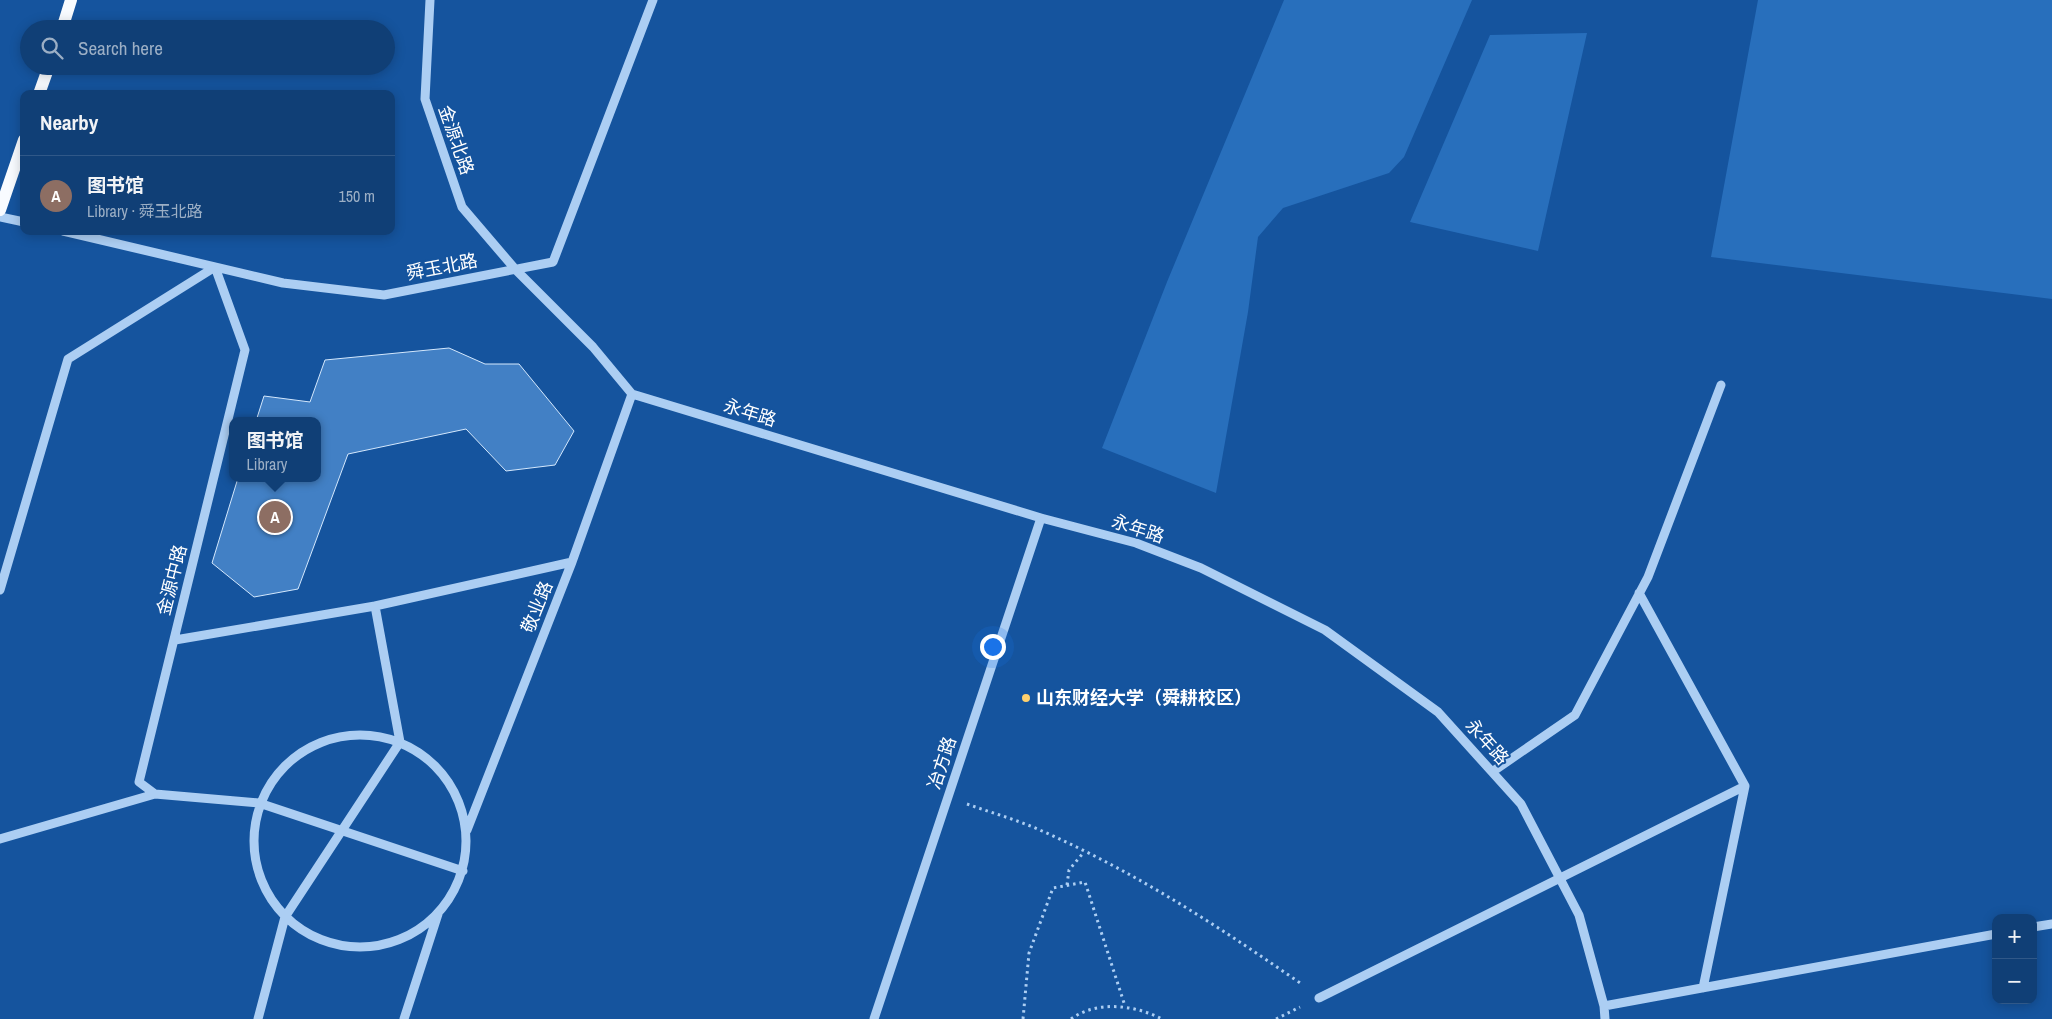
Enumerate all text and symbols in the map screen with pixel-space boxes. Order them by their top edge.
search box [20,20,395,75]
icon: search [38,34,66,62]
text: Search here [78,35,163,61]
street label: 金源北路 [433,102,480,178]
text: Nearby [40,108,98,137]
text: 图书馆 [87,172,144,198]
text: A [51,185,61,207]
text: 150 m [339,185,375,207]
text: Library · 舜玉北路 [87,200,203,222]
street label: 舜玉北路 [404,247,480,286]
street label: 永年路 [721,393,780,432]
popup [229,417,321,482]
text: 图书馆 [246,427,304,453]
text: Library [246,453,287,475]
pin: A [259,498,291,536]
street label: 永年路 [1109,508,1168,549]
street label: 金源中路 [151,542,192,618]
street label: 敬业路 [515,577,558,637]
your location [980,634,1006,660]
place label: 山东财经大学（舜耕校区） [1036,685,1252,710]
marker: 山东财经大学（舜耕校区） [1020,692,1032,704]
street label: 永年路 [1460,713,1515,770]
street label: 冶方路 [921,733,962,792]
map controls [1992,914,2037,1004]
button: + [1992,914,2037,959]
button: − [1992,959,2037,1004]

